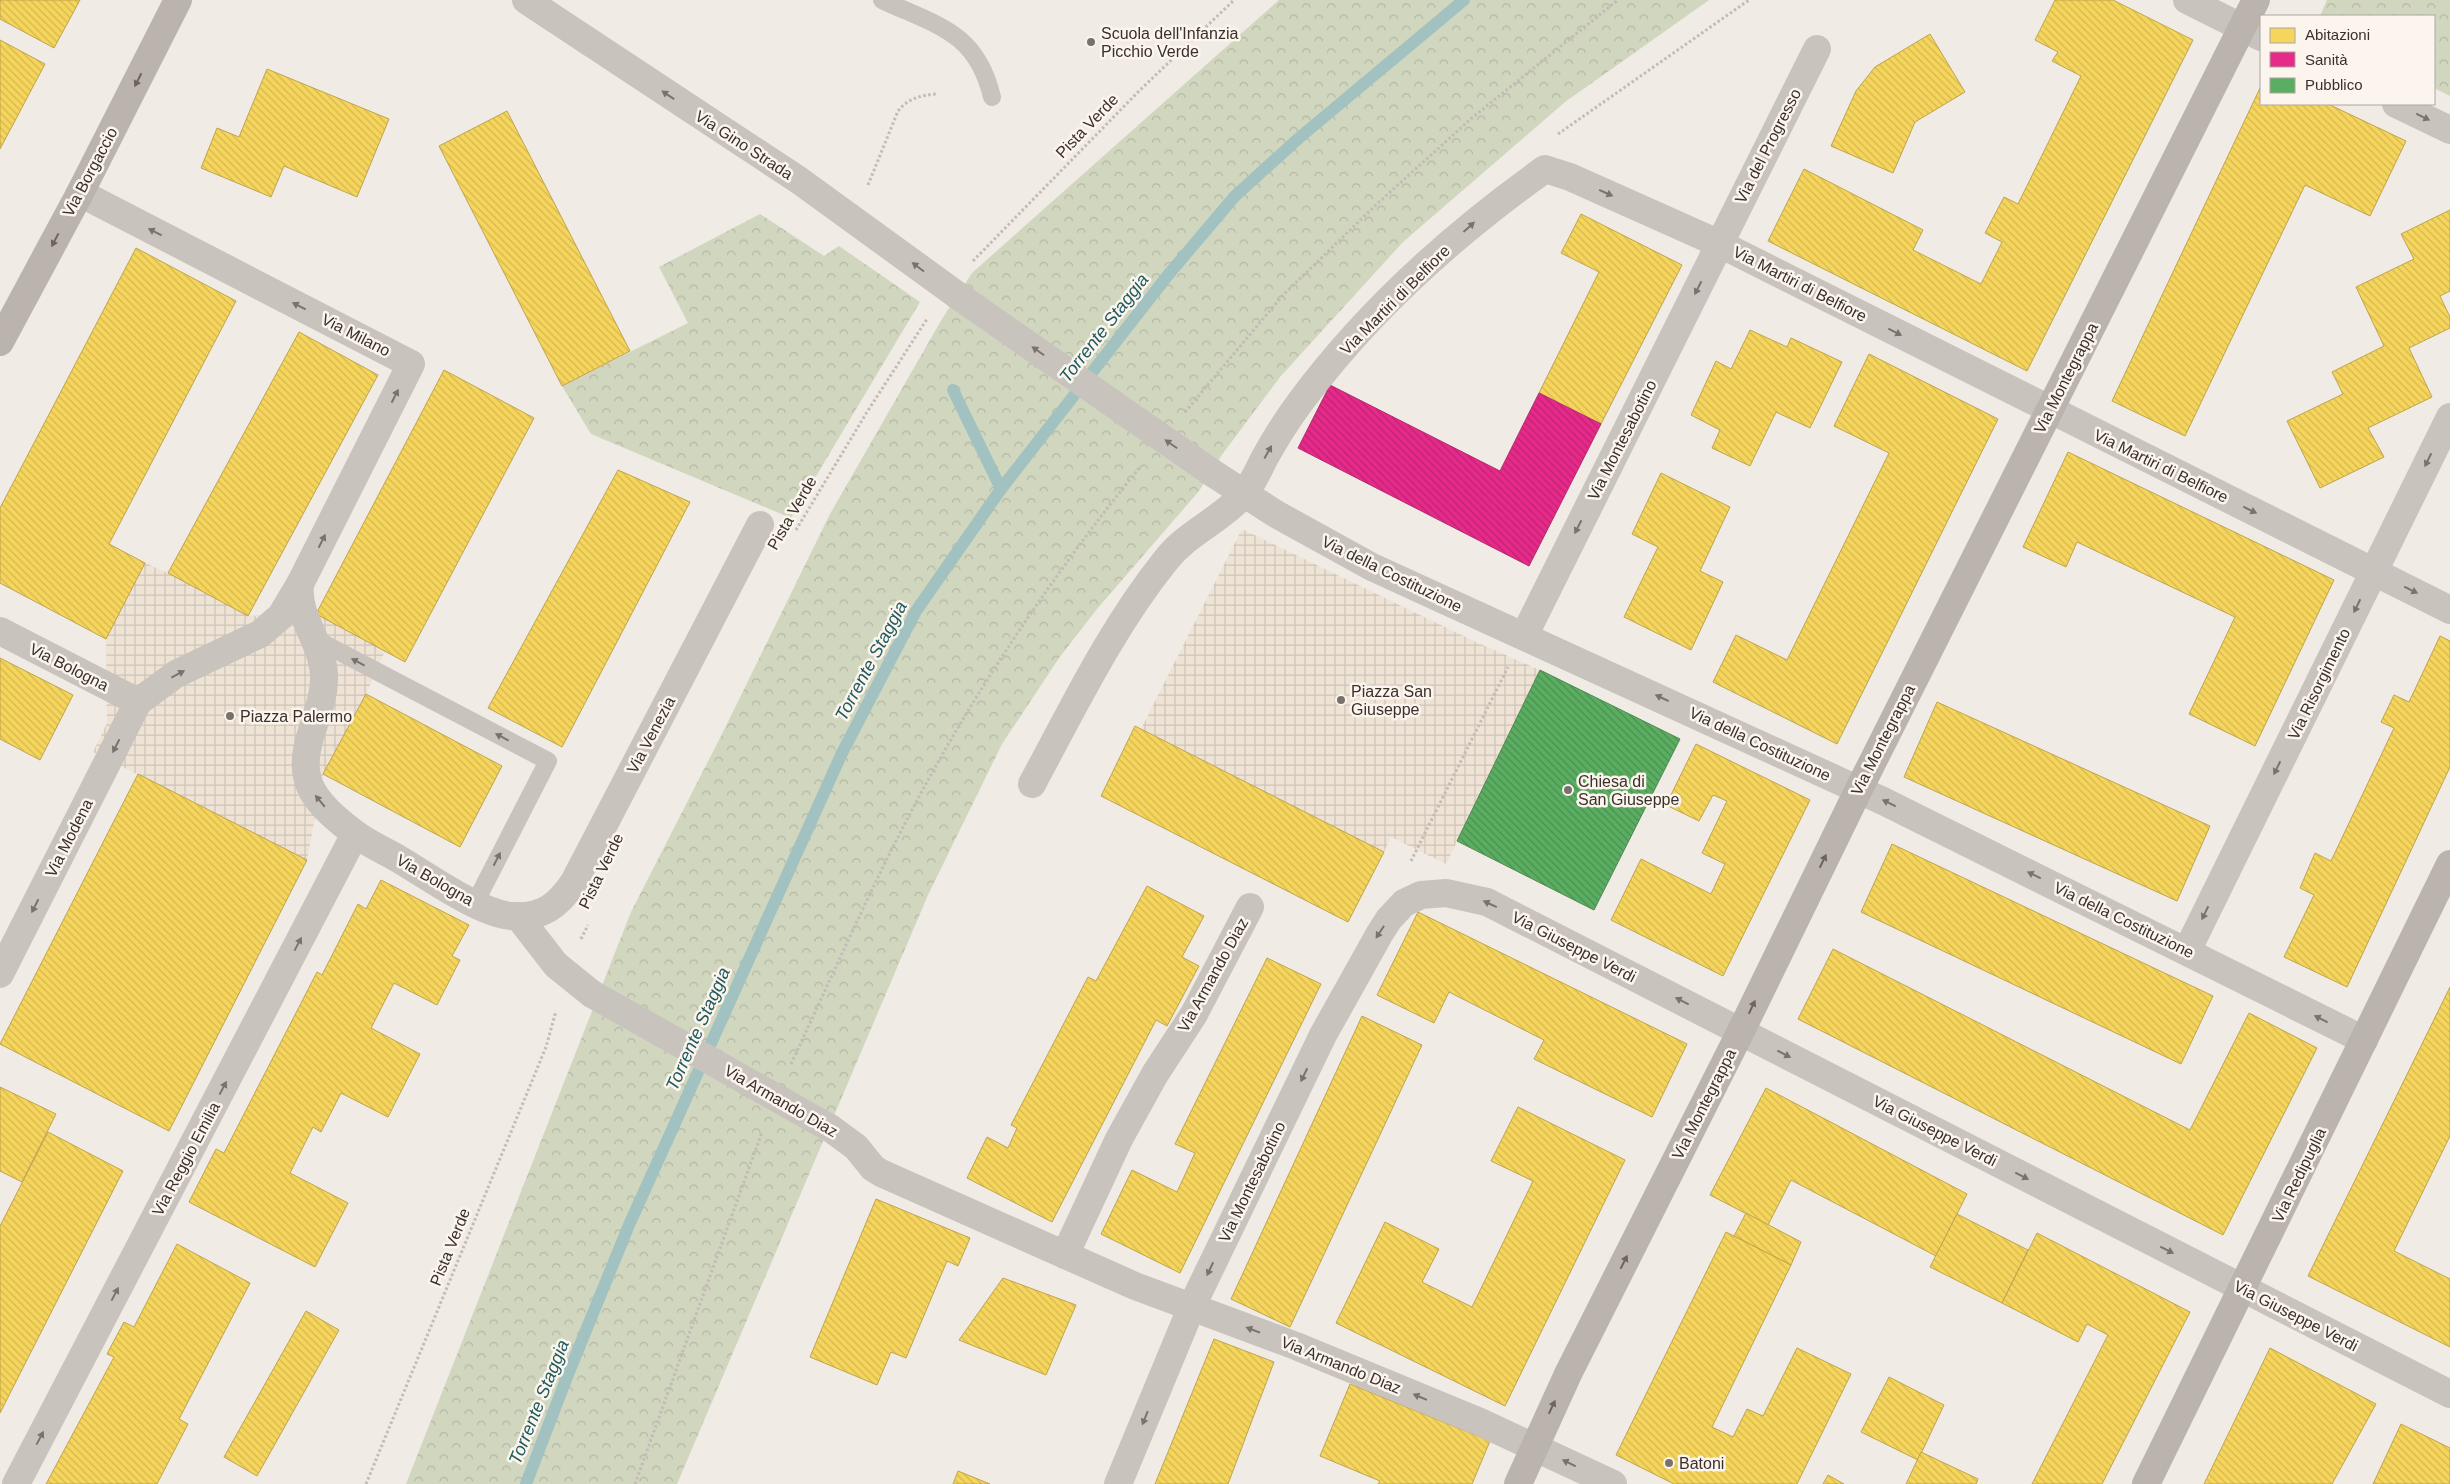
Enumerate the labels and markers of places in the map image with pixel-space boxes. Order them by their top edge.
place label: Scuola dell'Infanzia Picchio Verde [1101,25,1238,60]
marker: Scuola dell'Infanzia Picchio Verde [1085,36,1097,48]
place label: Piazza San Giuseppe [1351,683,1432,718]
marker: Piazza San Giuseppe [1335,694,1347,706]
place label: Piazza Palermo [240,708,352,725]
marker: Piazza Palermo [224,710,236,722]
place label: Chiesa di San Giuseppe [1578,773,1680,808]
marker: Chiesa di San Giuseppe [1562,784,1574,796]
place label: Batoni [1679,1455,1724,1472]
marker: Batoni [1663,1457,1675,1469]

